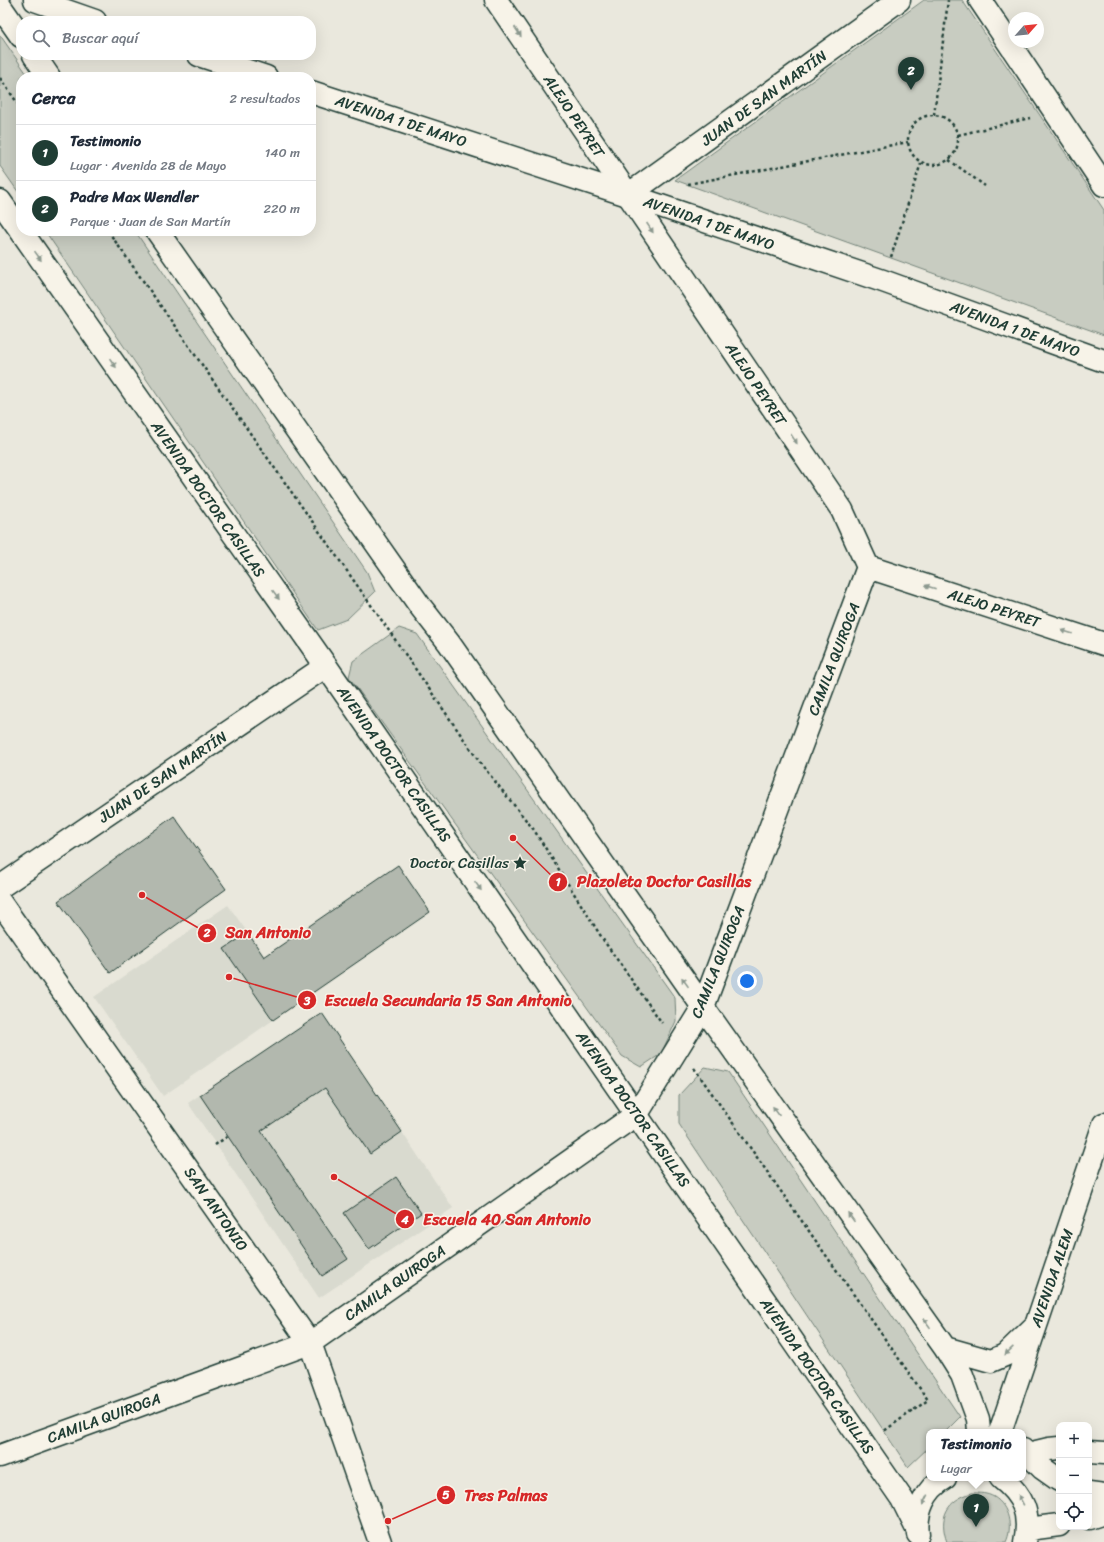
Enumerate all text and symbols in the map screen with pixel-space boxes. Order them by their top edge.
north arrow [1008,12,1044,48]
search box [16,16,316,60]
text: Buscar aquí [62,25,139,51]
icon: search [30,27,52,49]
one-way arrow [514,27,522,38]
street label: JUAN DE SAN MARTÍN [695,43,833,153]
pin: 2 [898,57,924,90]
street label: ALEJO PEYRET [536,68,612,164]
text: Cerca [32,83,75,113]
text: 2 resultados [229,87,300,110]
street label: AVENIDA 1 DE MAYO [331,87,470,155]
text: Testimonio [70,128,141,154]
text: 1 [42,141,48,164]
text: 140 m [265,141,300,164]
text: Lugar · Avenida 28 de Mayo [70,154,226,177]
text: Padre Max Wendler [70,184,198,210]
street label: AVENIDA 1 DE MAYO [639,188,778,258]
text: 2 [41,197,49,220]
text: 220 m [263,197,300,220]
text: Parque · Juan de San Martín [70,210,230,233]
one-way arrow [646,223,654,233]
one-way arrow [34,251,42,262]
street label: AVENIDA 1 DE MAYO [945,293,1084,365]
street label: ALEJO PEYRET [718,336,794,432]
one-way arrow [109,358,117,368]
street label: AVENIDA DOCTOR CASILLAS [143,414,272,583]
one-way arrow [790,434,798,445]
street label: ALEJO PEYRET [943,581,1045,636]
one-way arrow [924,584,936,590]
one-way arrow [272,590,280,601]
street label: CAMILA QUIROGA [800,599,868,719]
one-way arrow [1061,629,1073,635]
street label: AVENIDA DOCTOR CASILLAS [329,679,458,848]
street label: JUAN DE SAN MARTÍN [92,724,233,830]
place label: Doctor Casillas [410,850,509,876]
place icon: Doctor Casillas [512,855,528,871]
text: Plazoleta Doctor Casillas [577,867,752,896]
callout: Plazoleta Doctor Casillas [548,868,759,896]
text: 1 [555,871,561,893]
one-way arrow [474,881,482,891]
street label: CAMILA QUIROGA [684,902,752,1022]
text: San Antonio [224,918,312,947]
callout: San Antonio [197,919,319,947]
text: 2 [203,922,211,944]
your location [737,971,757,991]
one-way arrow [681,976,689,987]
callout: Escuela Secundaria 15 San Antonio [297,986,580,1014]
text: Escuela Secundaria 15 San Antonio [324,986,572,1015]
text: 3 [303,990,311,1012]
street label: AVENIDA DOCTOR CASILLAS [568,1024,697,1193]
one-way arrow [772,1105,780,1116]
street label: SAN ANTONIO [177,1161,255,1257]
callout: Escuela 40 San Antonio [395,1205,599,1233]
text: Escuela 40 San Antonio [423,1205,592,1234]
text: 4 [400,1209,409,1231]
one-way arrow [847,1211,855,1222]
street label: AVENIDA ALEM [1023,1225,1081,1332]
street label: CAMILA QUIROGA [339,1238,451,1328]
street label: AVENIDA DOCTOR CASILLAS [752,1291,881,1460]
one-way arrow [922,1317,931,1328]
one-way arrow [1004,1346,1014,1356]
street label: CAMILA QUIROGA [43,1385,165,1451]
map controls [1056,1422,1092,1530]
button: + [1056,1422,1092,1458]
popup [926,1429,1026,1481]
text: Testimonio [940,1431,1012,1457]
text: Lugar [940,1457,972,1480]
button: − [1056,1458,1092,1494]
callout: Tres Palmas [436,1481,555,1509]
text: Tres Palmas [464,1481,548,1510]
text: 5 [442,1484,450,1506]
one-way arrow [921,1494,928,1505]
pin: 1 [963,1494,989,1527]
one-way arrow [1017,1494,1024,1506]
button: locate [1056,1494,1092,1530]

